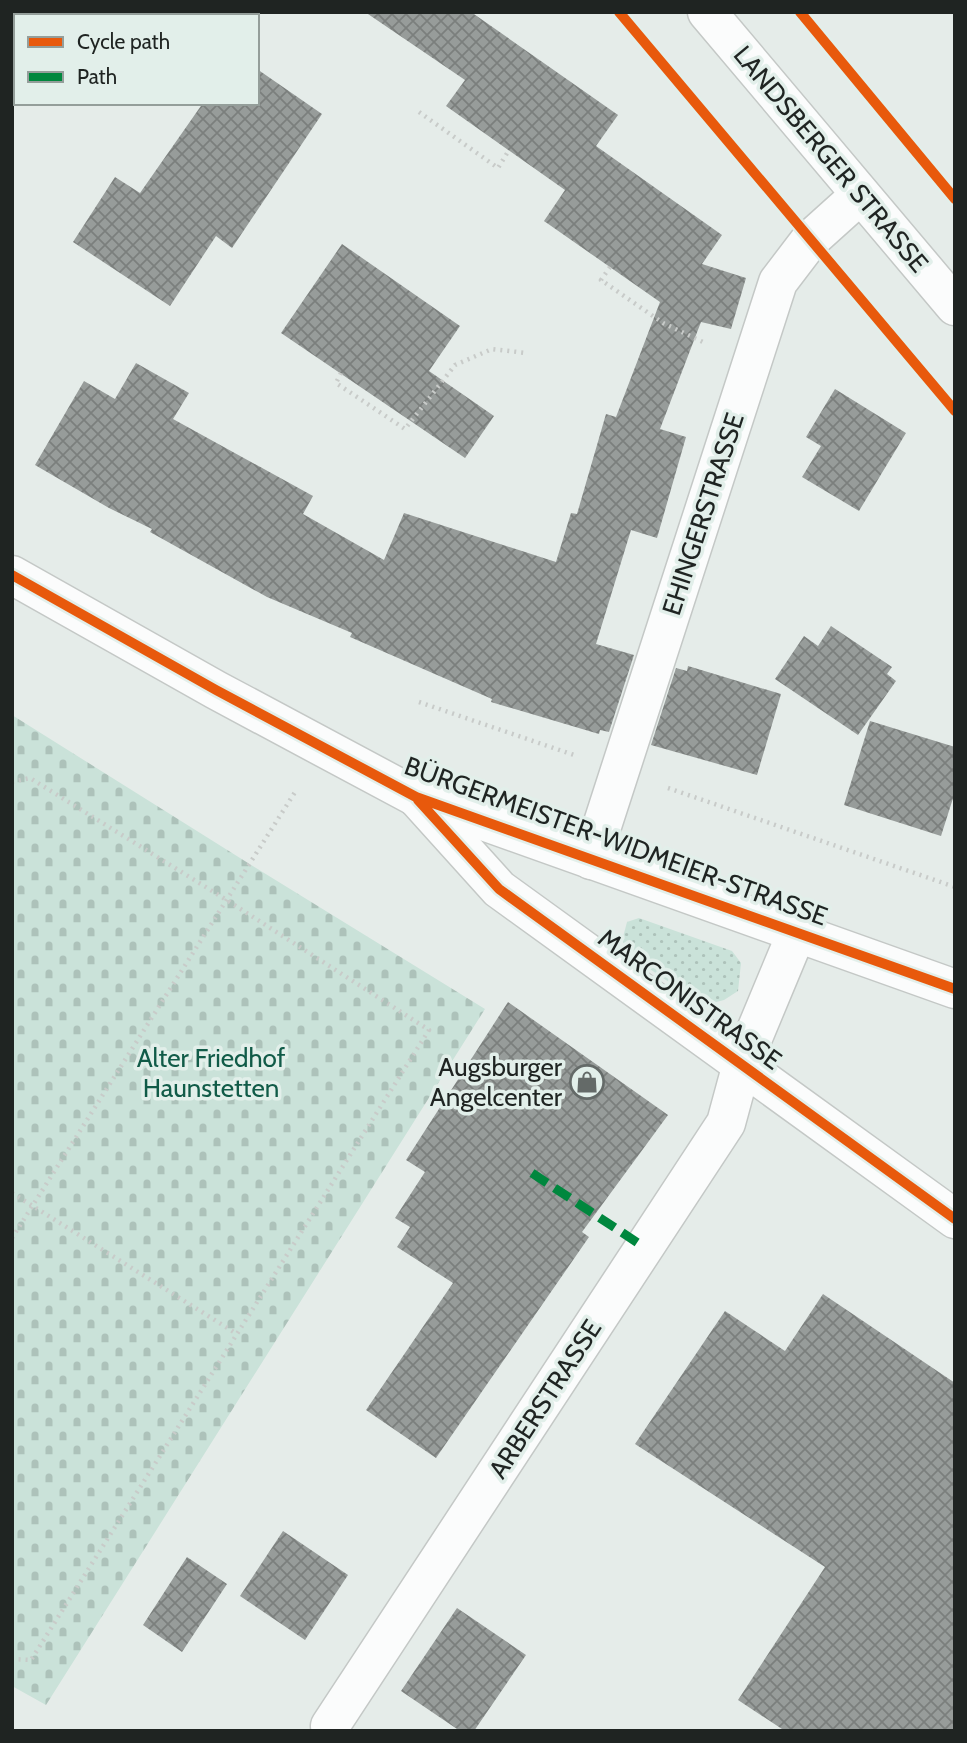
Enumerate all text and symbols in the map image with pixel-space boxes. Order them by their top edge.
legend [14,14,259,105]
text: Cycle path [77,29,170,54]
street label: LANDSBERGER STRASSE [727,39,935,279]
text: Path [77,64,117,89]
street label: EHINGERSTRASSE [655,409,751,619]
street label: BÜRGERMEISTER-WIDMEIER-STRASSE [400,749,832,933]
street label: MARCONISTRASSE [592,922,788,1076]
park label: Alter Friedhof Haunstetten [137,1042,286,1104]
place label: Augsburger Angelcenter [430,1051,563,1113]
shop icon: Augsburger Angelcenter [568,1063,606,1101]
street label: ARBERSTRASSE [482,1314,608,1484]

